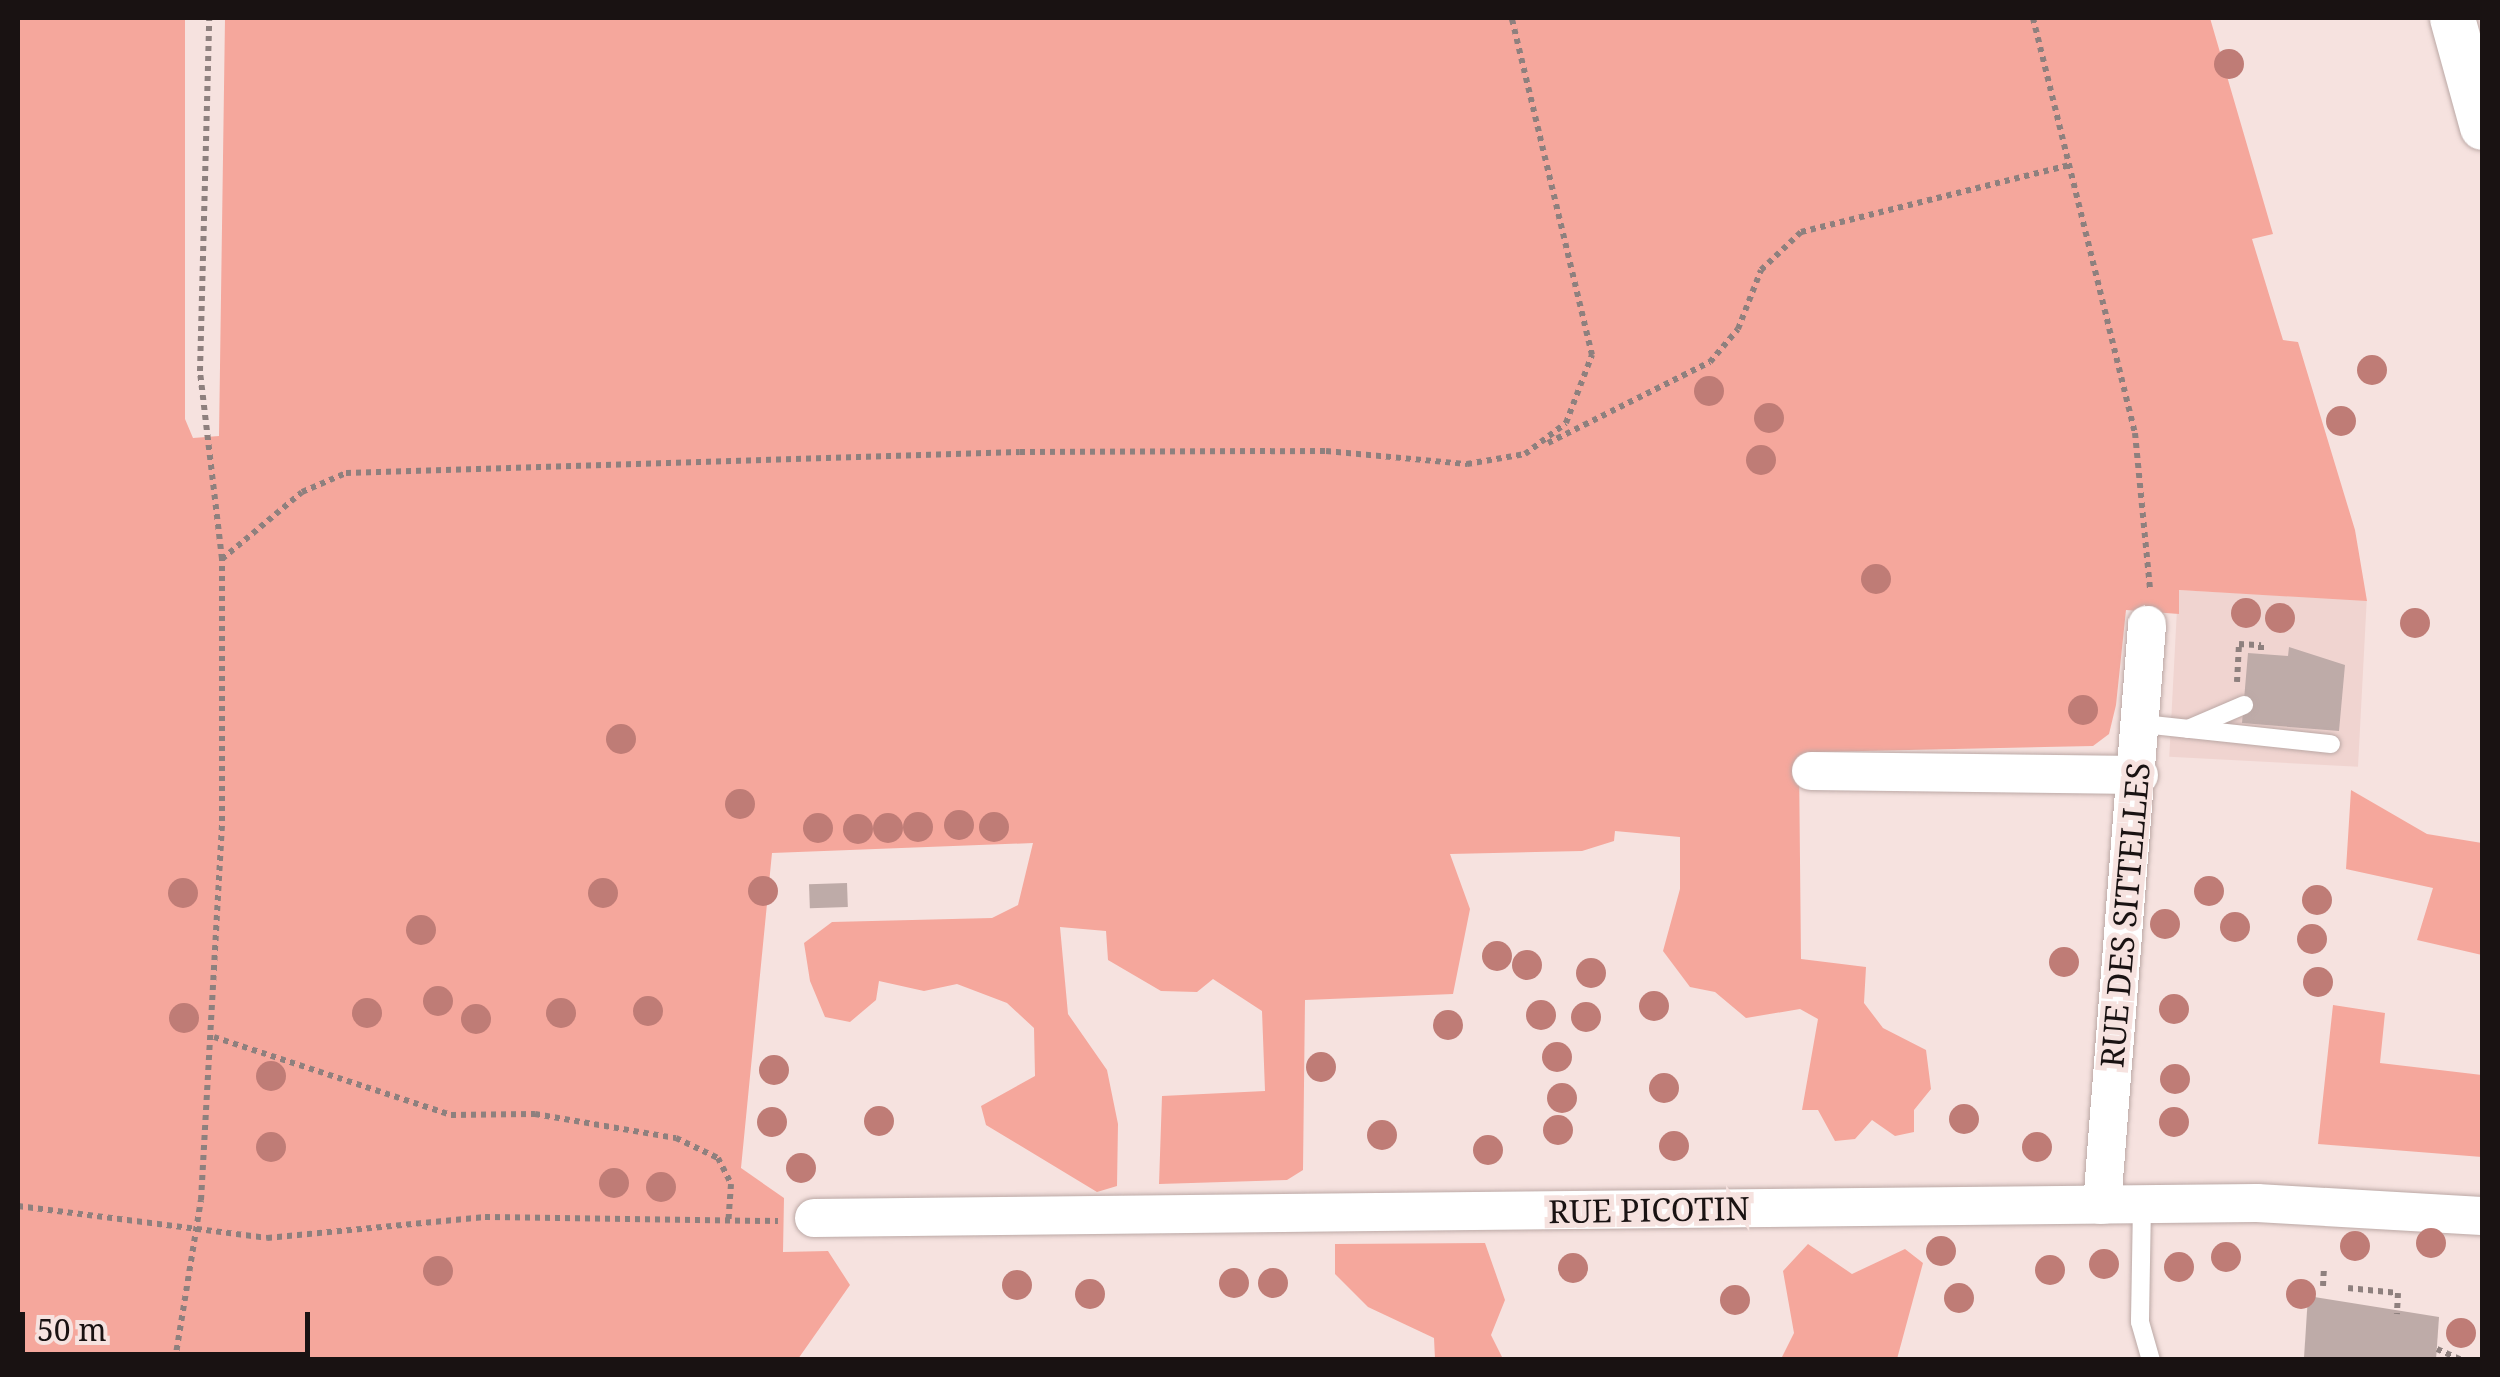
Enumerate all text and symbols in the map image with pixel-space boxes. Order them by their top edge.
street label: RUE DES SITTELLES [2093,761,2157,1069]
street label: RUE PICOTIN [1548,1189,1750,1231]
scale bar [25,1292,315,1354]
text: 50 m [37,1309,107,1350]

